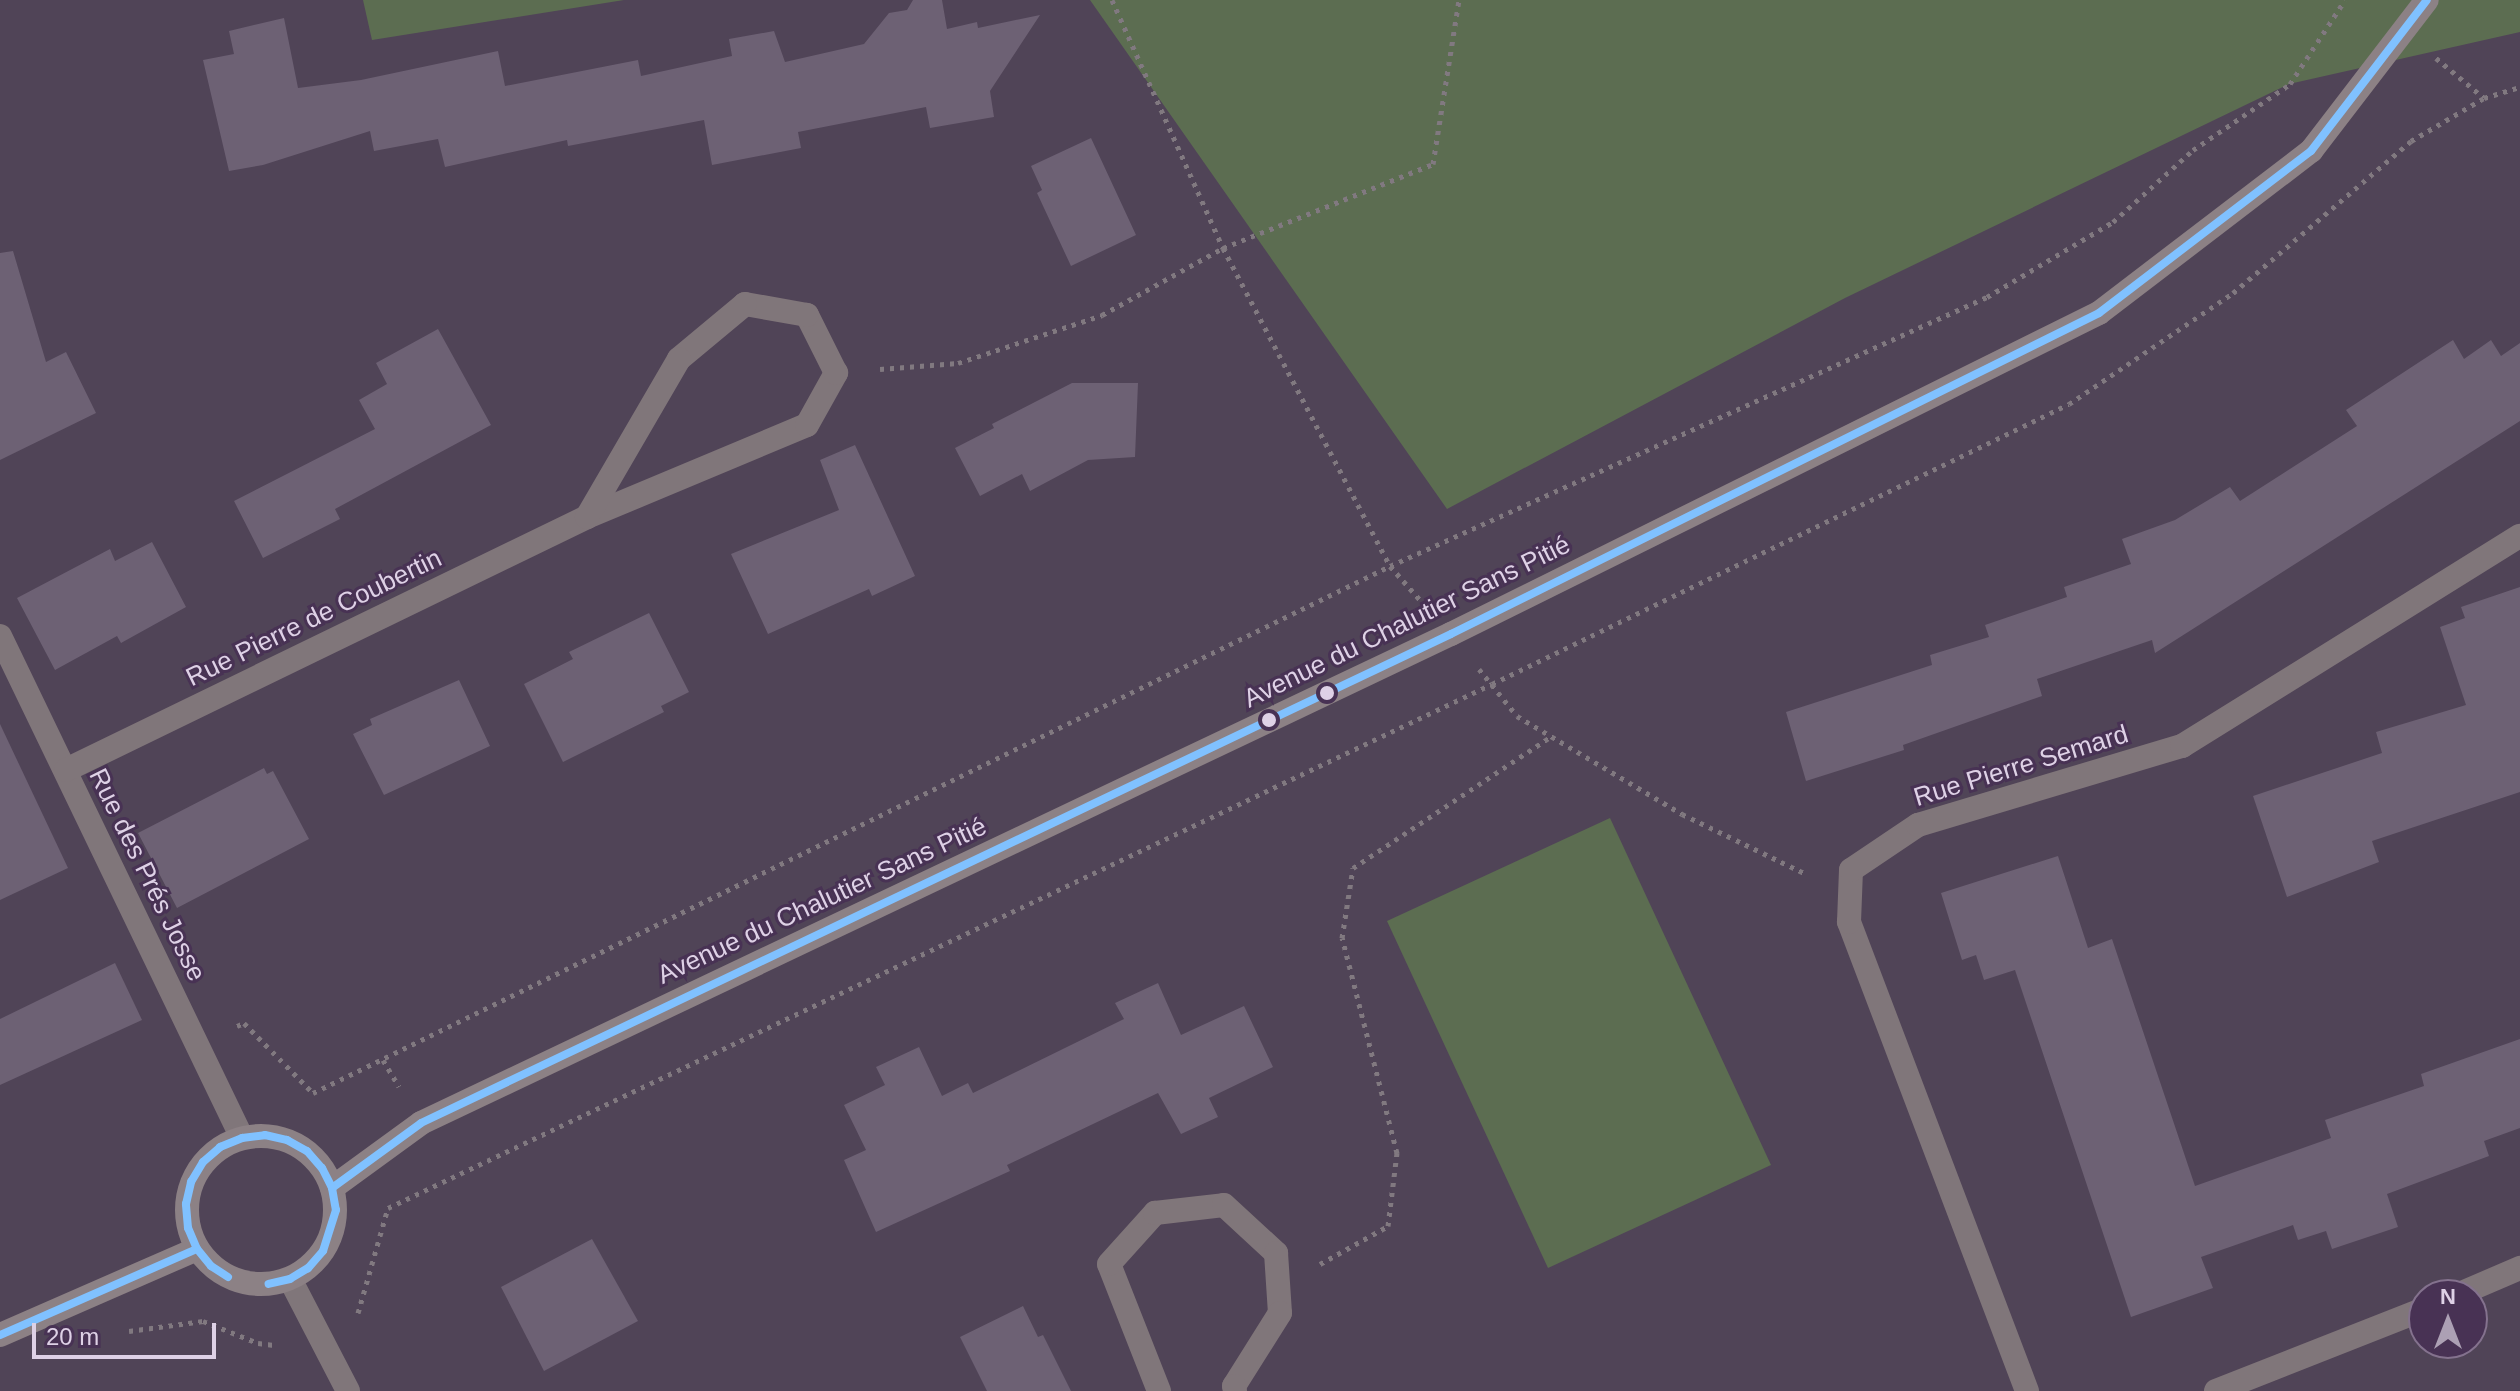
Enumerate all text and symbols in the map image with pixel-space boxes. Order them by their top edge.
street label: Avenue du Chalutier Sans Pitié [1239,529,1575,715]
street label: Rue Pierre de Coubertin [181,543,447,693]
unlabelled marker [1319,685,1335,701]
unlabelled marker [1261,712,1277,728]
street label: Rue Pierre Semard [1910,719,2132,813]
street label: Rue des Prés Josse [82,764,212,986]
street label: Avenue du Chalutier Sans Pitié [653,811,991,991]
north arrow [2408,1279,2488,1359]
text: N [2440,1284,2456,1309]
scale bar [36,1307,220,1357]
text: 20 m [46,1323,99,1350]

